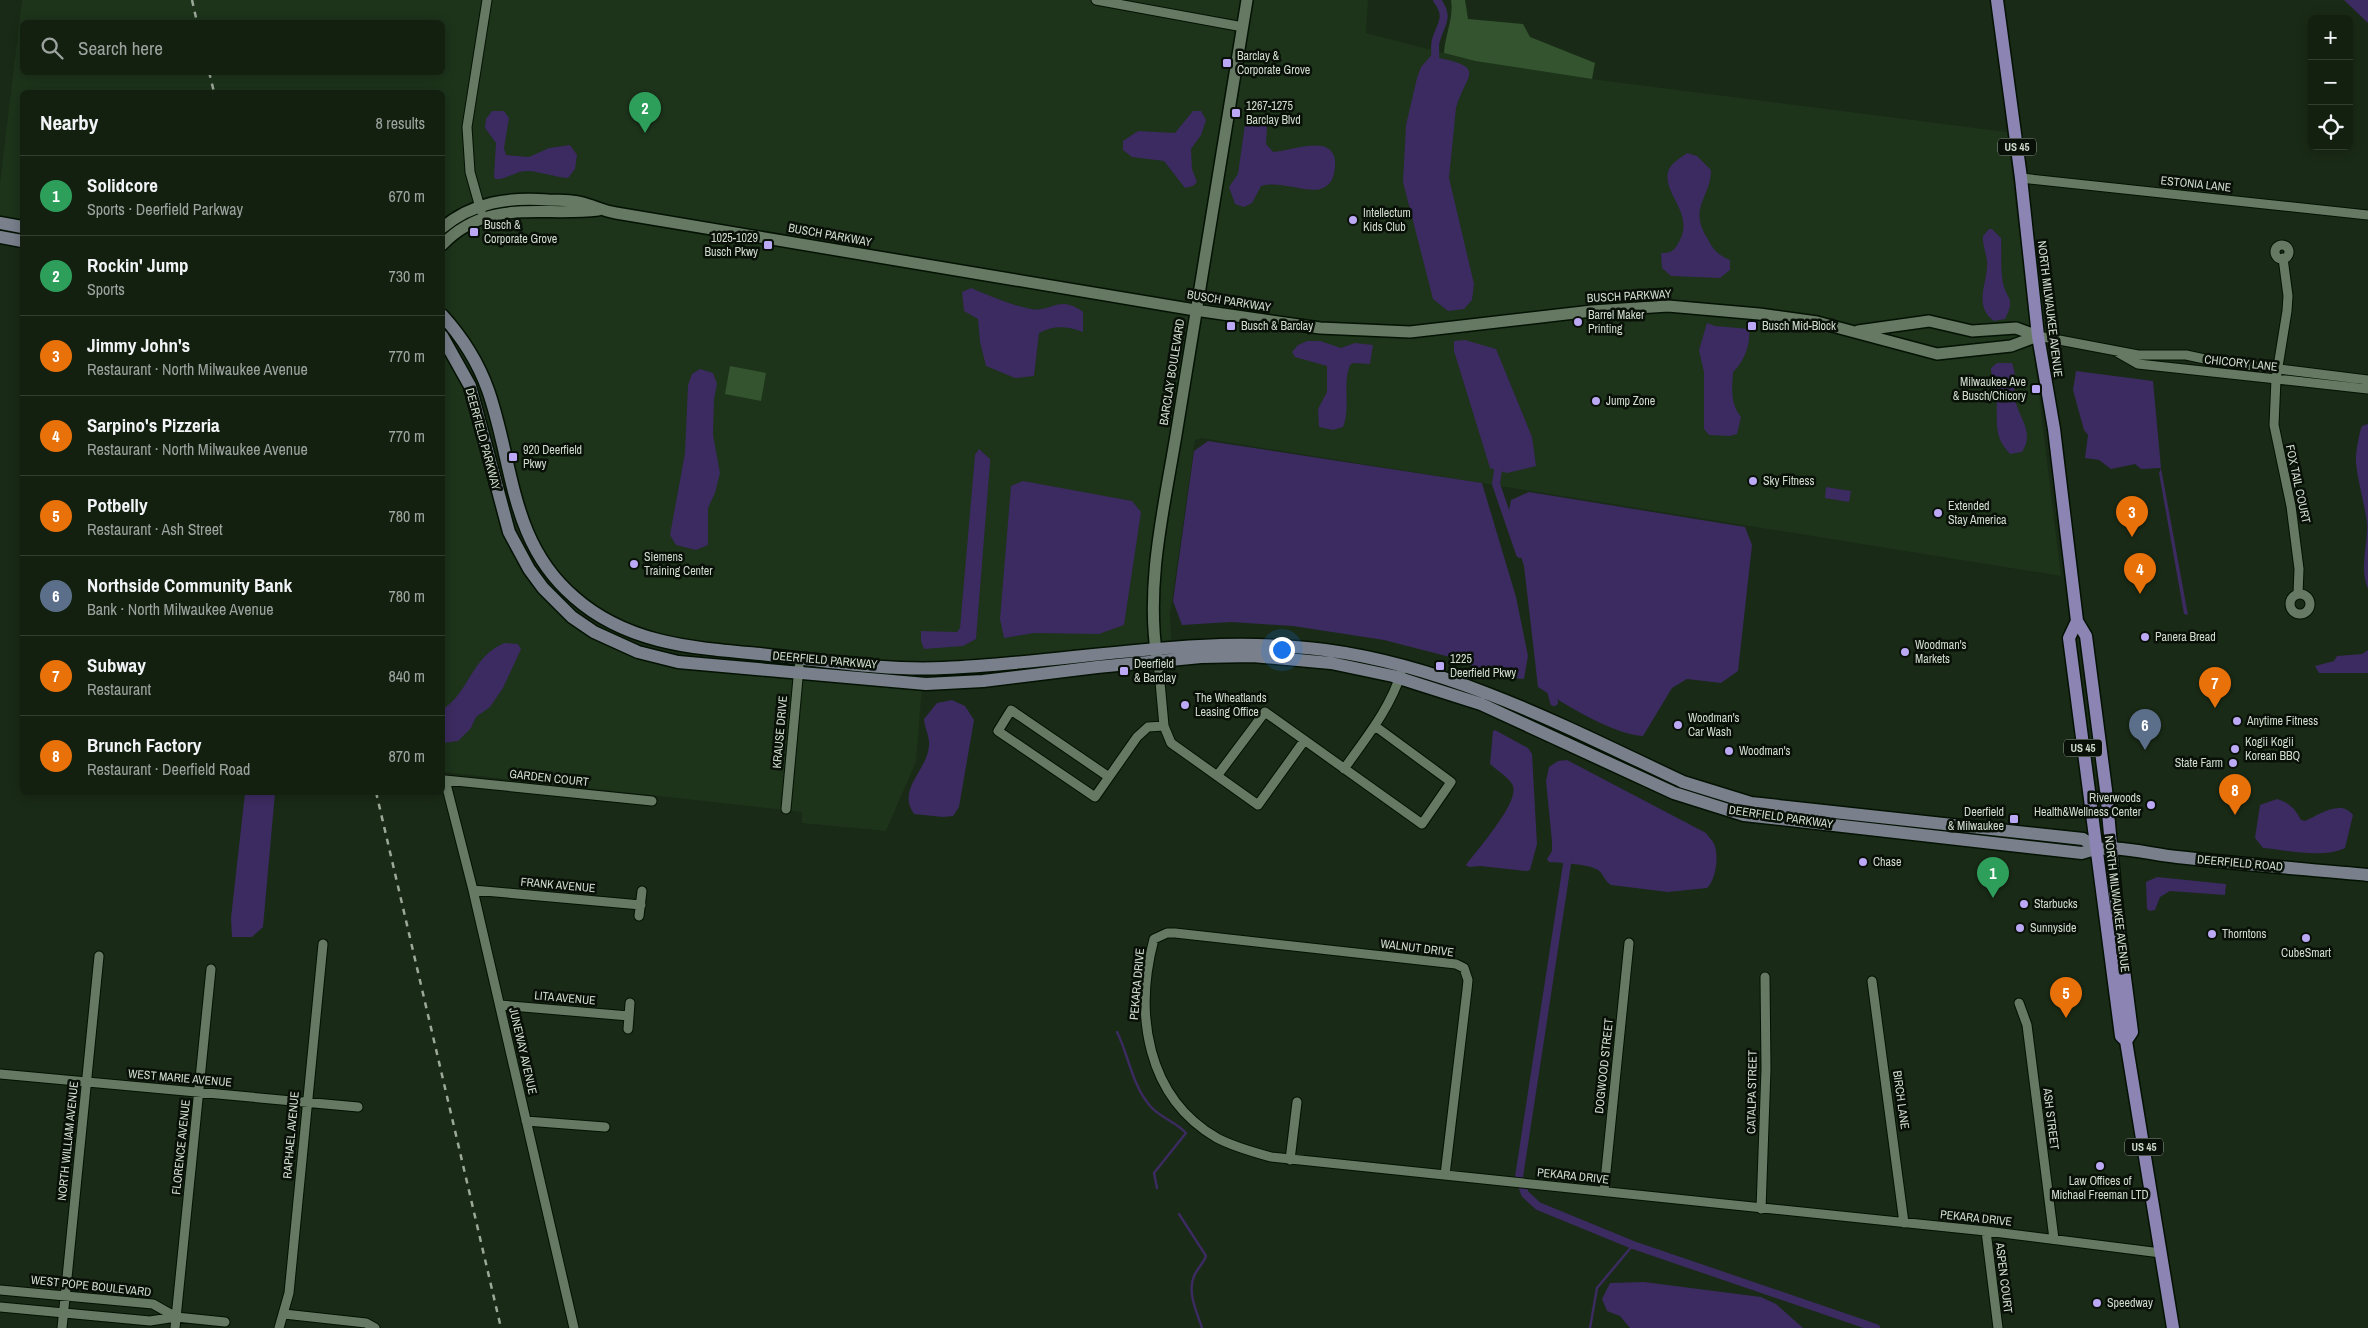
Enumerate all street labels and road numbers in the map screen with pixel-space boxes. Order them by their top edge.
road number: US 45 [1998,138,2036,156]
street label: ESTONIA LANE [2160,172,2232,196]
street label: BUSCH PARKWAY [787,220,873,250]
street label: NORTH MILWAUKEE AVENUE [2034,240,2066,378]
street label: BUSCH PARKWAY [1186,286,1272,316]
street label: BUSCH PARKWAY [1586,286,1672,306]
street label: BARCLAY BOULEVARD [1156,318,1188,426]
street label: CHICORY LANE [2204,351,2278,375]
street label: DEERFIELD PARKWAY [462,386,504,492]
street label: FOX TAIL COURT [2282,443,2314,525]
street label: DEERFIELD PARKWAY [772,647,879,673]
street label: KRAUSE DRIVE [769,695,791,769]
road number: US 45 [2064,740,2102,756]
street label: GARDEN COURT [509,766,589,790]
street label: DEERFIELD PARKWAY [1728,802,1835,832]
street label: NORTH MILWAUKEE AVENUE [2101,835,2133,973]
street label: DEERFIELD ROAD [2196,851,2284,875]
street label: FRANK AVENUE [520,874,596,896]
street label: WALNUT DRIVE [1379,936,1455,960]
street label: PEKARA DRIVE [1126,947,1148,1021]
street label: LITA AVENUE [534,987,596,1009]
street label: JUNEWAY AVENUE [505,1006,541,1096]
street label: DOGWOOD STREET [1591,1018,1617,1114]
street label: CATALPA STREET [1743,1050,1761,1134]
street label: WEST MARIE AVENUE [127,1065,233,1091]
street label: BIRCH LANE [1889,1070,1913,1130]
street label: NORTH WILLIAM AVENUE [54,1081,82,1201]
street label: ASH STREET [2039,1086,2063,1151]
street label: RAPHAEL AVENUE [279,1091,303,1179]
street label: FLORENCE AVENUE [168,1099,194,1195]
road number: US 45 [2125,1138,2163,1156]
street label: PEKARA DRIVE [1536,1164,1610,1188]
street label: PEKARA DRIVE [1939,1206,2013,1230]
street label: ASPEN COURT [1992,1241,2016,1314]
street label: WEST POPE BOULEVARD [30,1272,152,1300]

